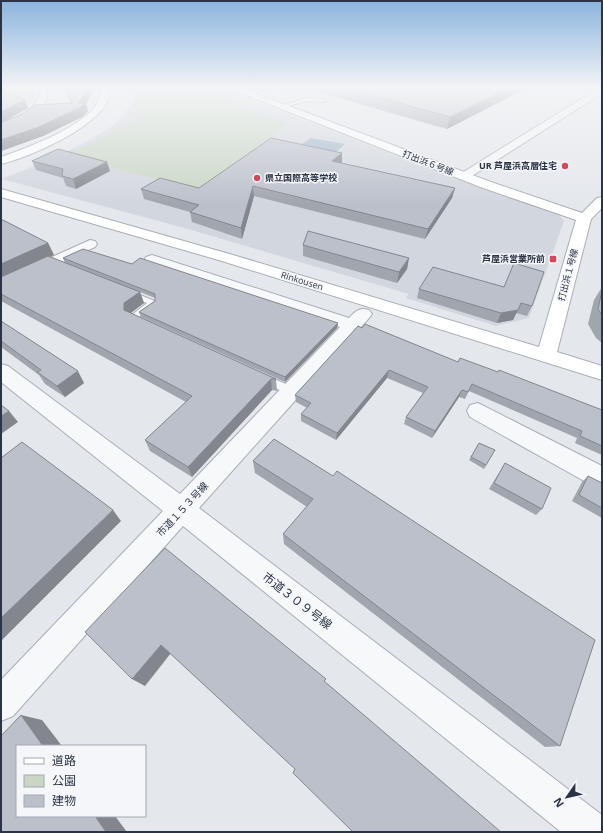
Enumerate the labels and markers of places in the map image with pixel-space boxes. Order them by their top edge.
place label: UR 芦屋浜高層住宅 [479,159,557,172]
marker: UR 芦屋浜高層住宅 [560,161,570,171]
place label: 県立国際高等学校 [265,171,338,184]
marker: 県立国際高等学校 [252,173,262,183]
place label: 芦屋浜営業所前 [482,252,545,265]
marker: 芦屋浜営業所前 [548,254,558,264]

